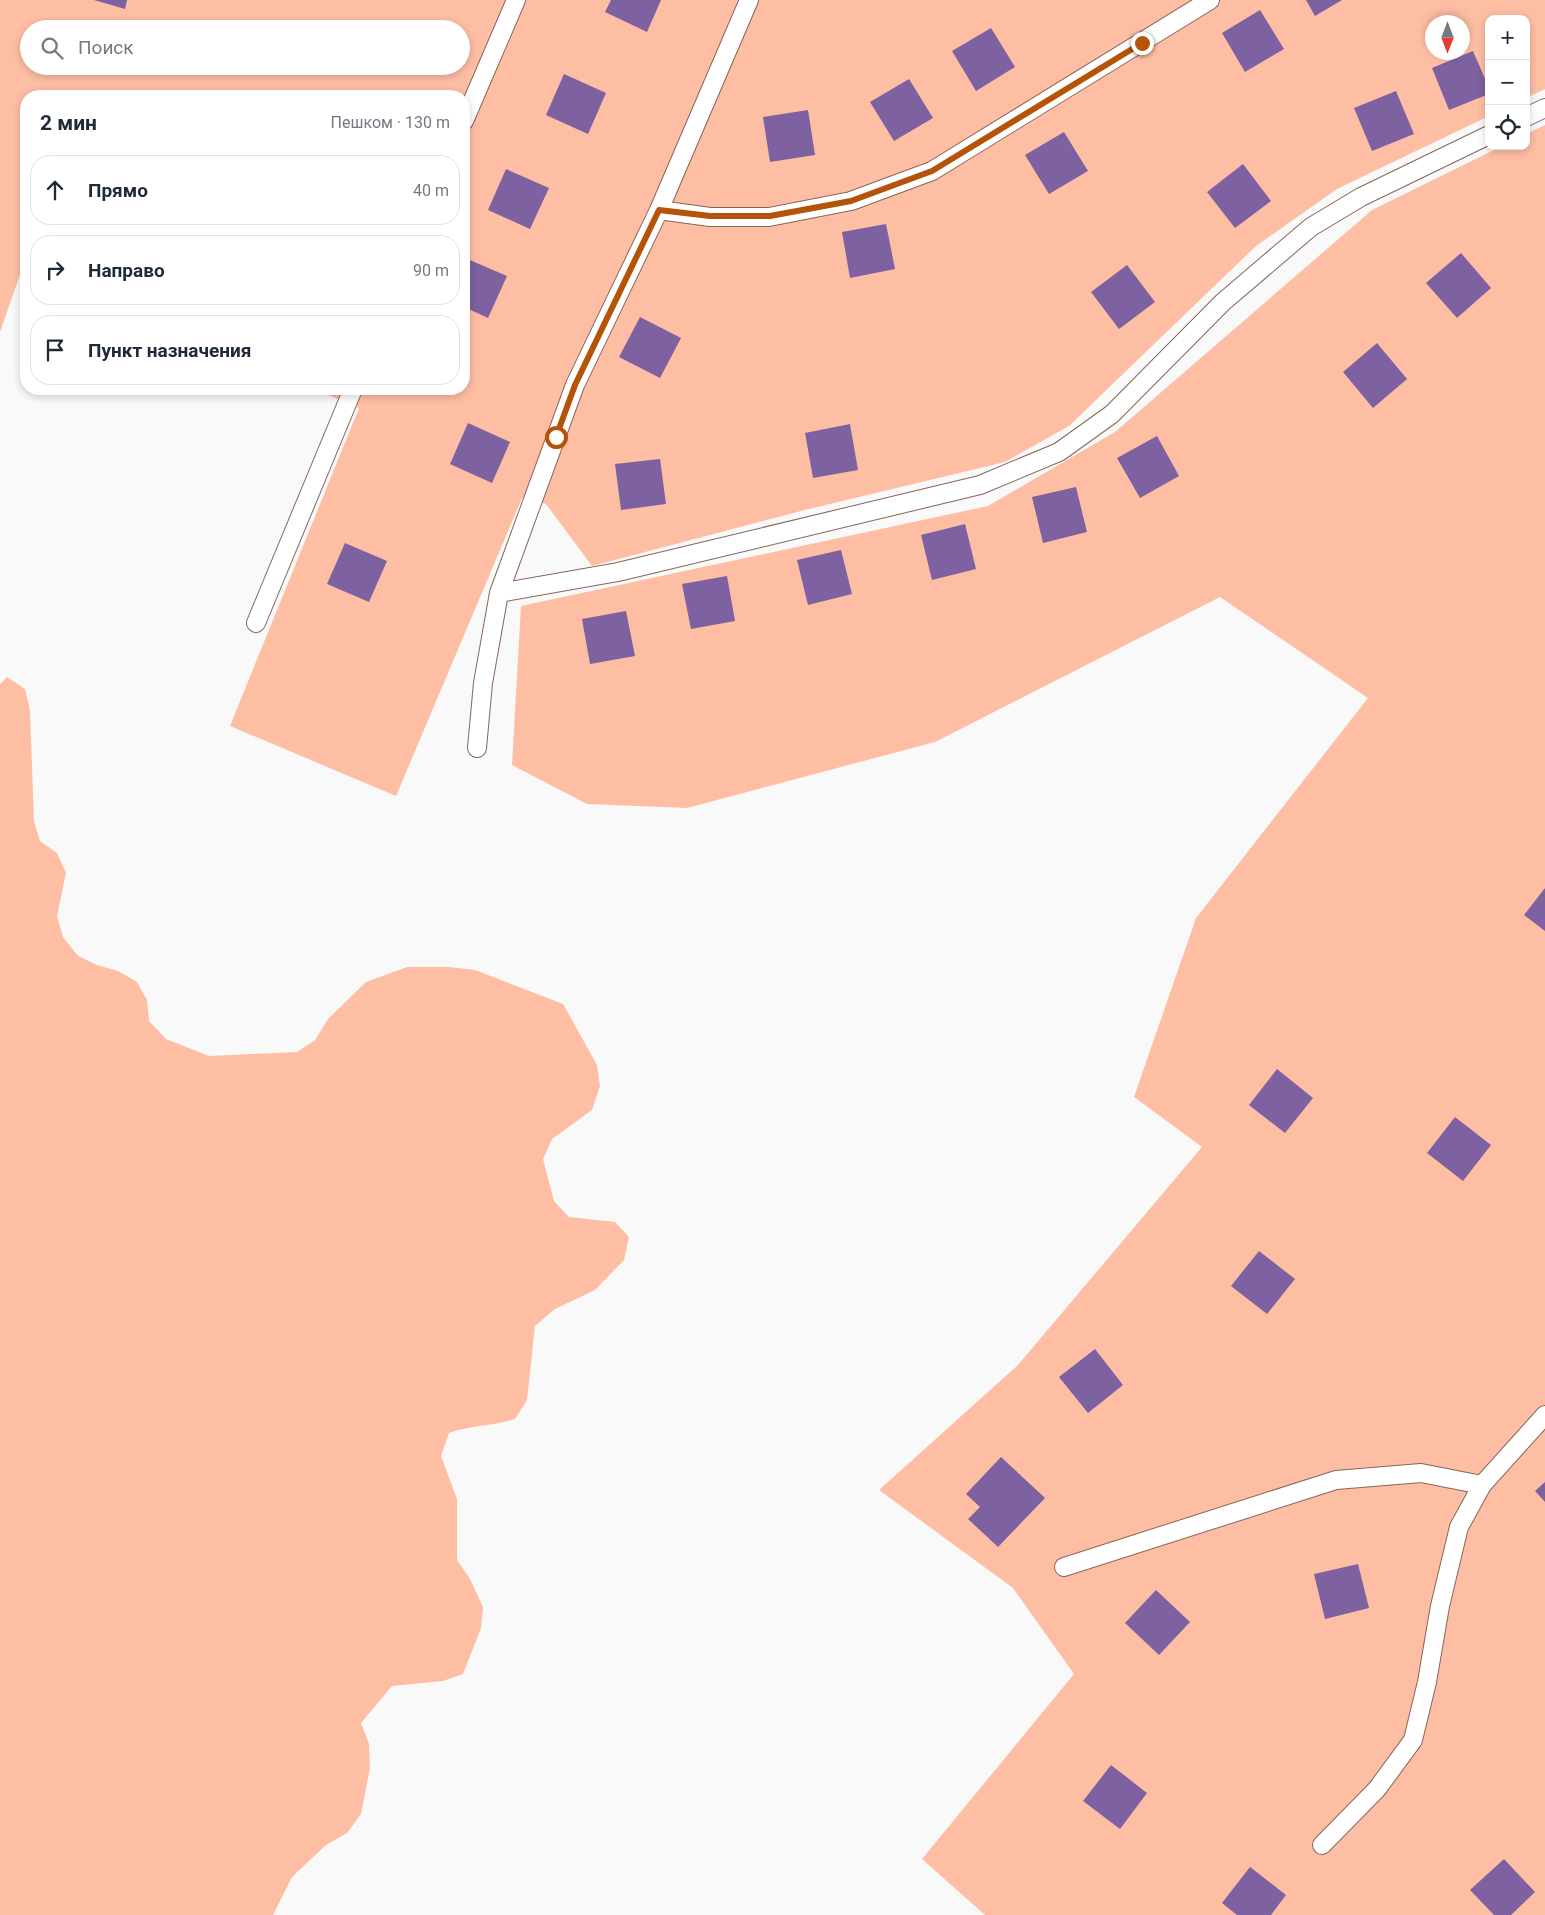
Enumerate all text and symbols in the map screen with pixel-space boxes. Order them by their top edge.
north arrow [1425,15,1470,60]
map controls [1485,15,1530,150]
button: + [1485,15,1530,60]
search box [20,20,470,75]
route end [1131,32,1154,55]
icon: search [38,34,66,62]
text: Поиск [78,36,134,59]
button: − [1485,60,1530,105]
button: locate [1485,105,1530,150]
text: 2 мин [40,111,97,135]
text: Пешком · 130 m [331,113,450,132]
icon: ahead [41,176,69,204]
text: Прямо [88,179,148,202]
text: 40 m [413,181,449,200]
icon: right [41,256,69,284]
text: Направо [88,259,165,282]
text: 90 m [413,261,449,280]
icon: arrive [41,336,69,364]
text: Пункт назначения [88,339,251,362]
route start [545,426,568,449]

